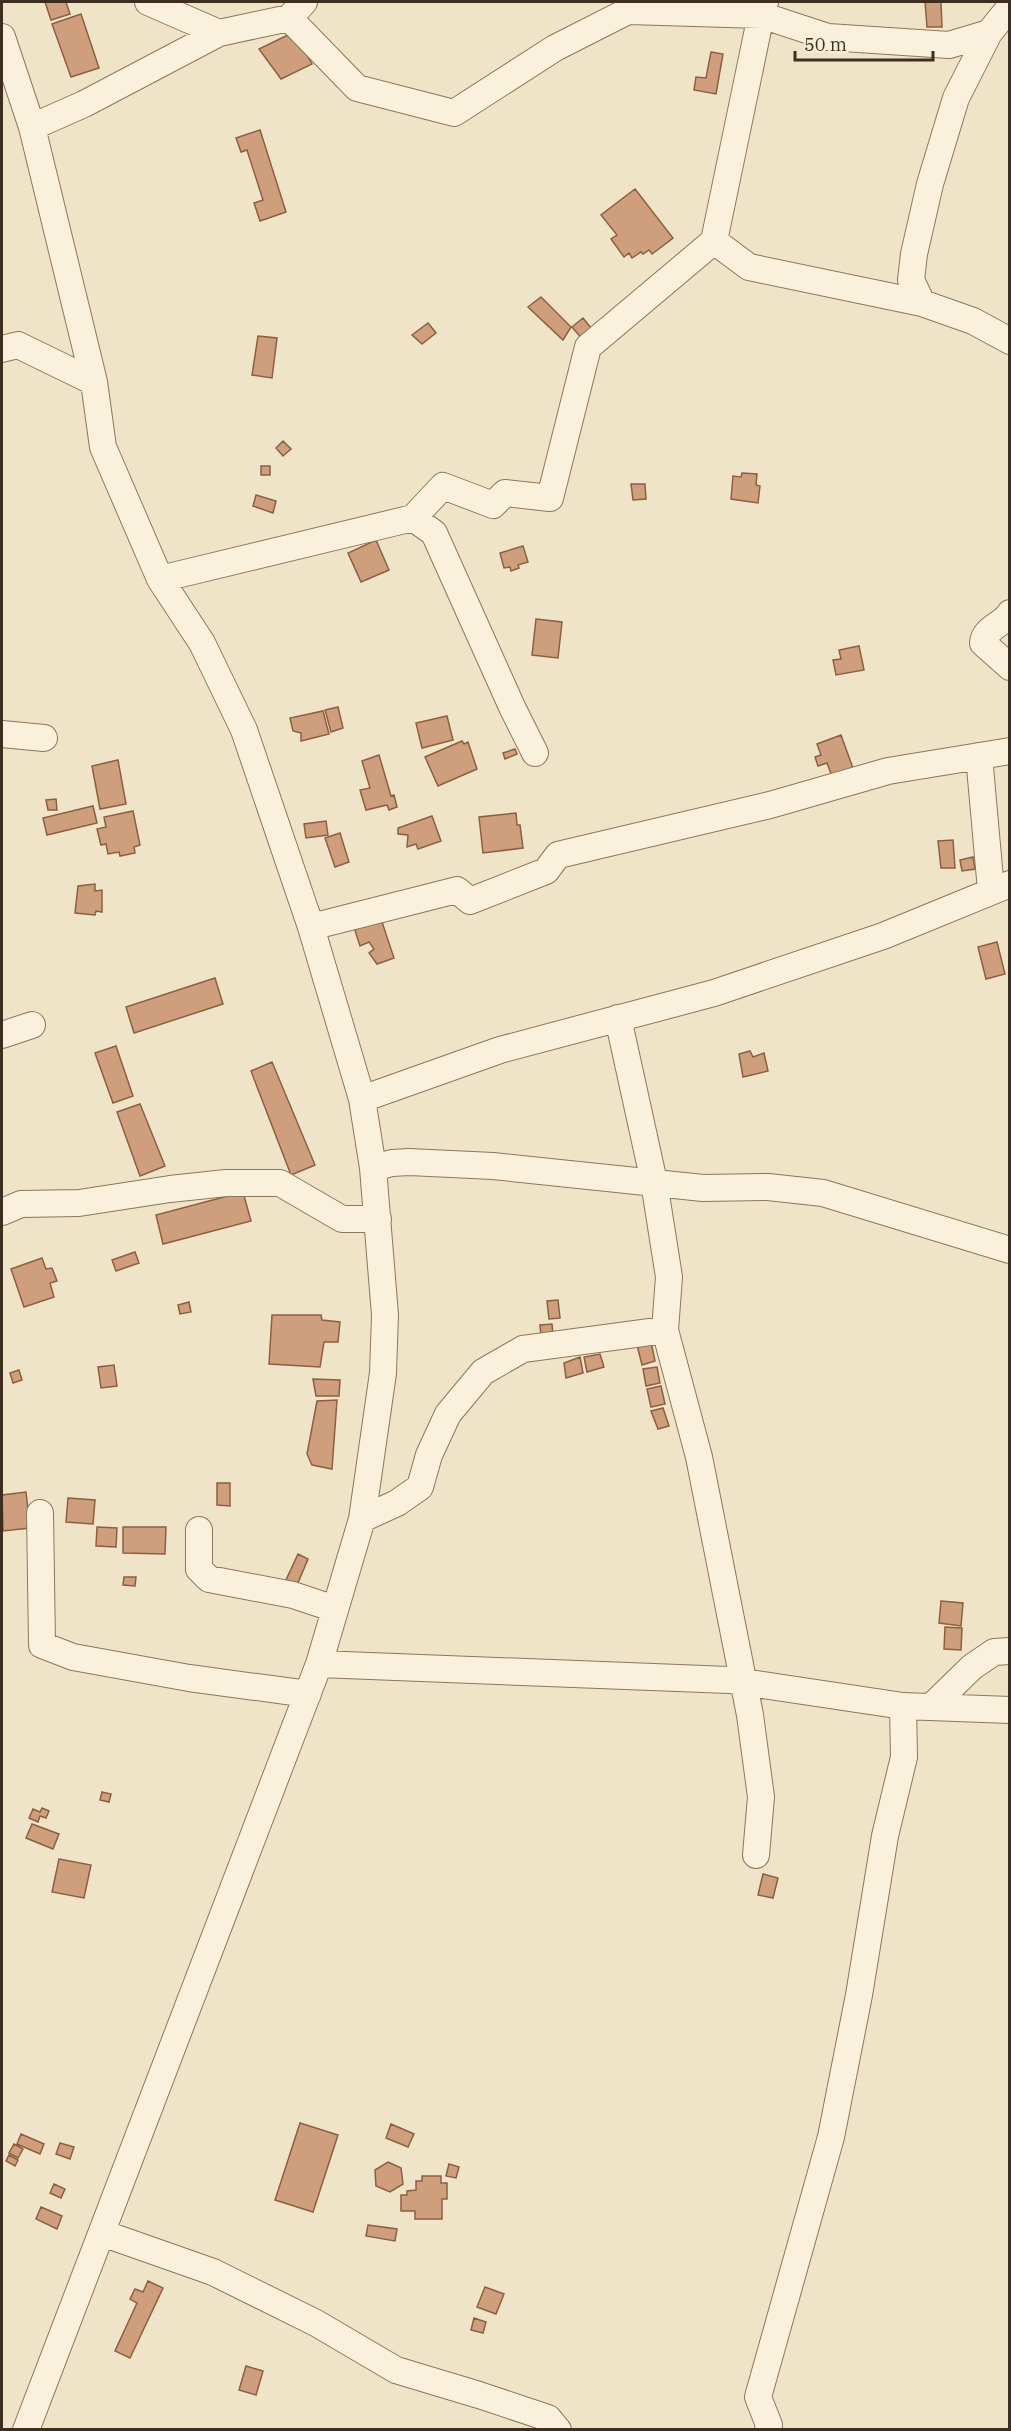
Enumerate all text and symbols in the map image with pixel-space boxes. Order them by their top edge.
scale bar [795,24,933,62]
text: 50 m [804,33,847,56]

